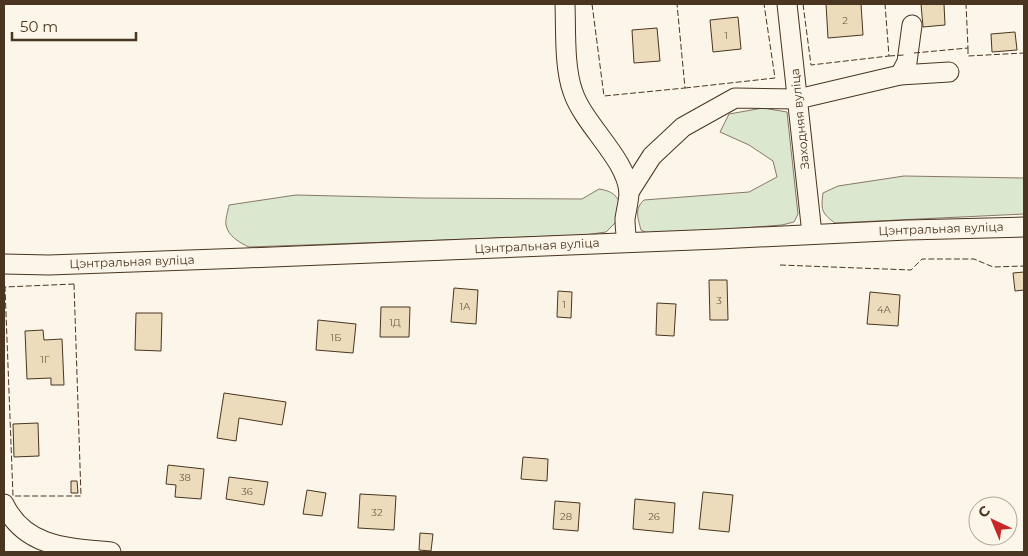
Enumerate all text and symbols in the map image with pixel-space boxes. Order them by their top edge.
scale bar [12,10,136,42]
house number: 2 [842,14,848,27]
text: 50 m [20,17,58,36]
house number: 1 [724,29,728,42]
street label: Заходняя вуліца [787,68,812,170]
street label: Цэнтральная вуліца [878,219,1004,238]
street label: Цэнтральная вуліца [474,235,600,256]
street label: Цэнтральная вуліца [69,252,195,271]
house number: 3 [716,294,722,307]
house number: 1 [562,298,566,311]
house number: 1А [459,300,471,313]
house number: 4А [877,303,892,316]
house number: 1Д [389,316,401,329]
house number: 1Б [331,331,341,344]
house number: 1Г [40,353,50,366]
house number: 38 [179,471,191,484]
house number: 36 [241,485,253,498]
north arrow [968,496,1018,546]
text: С [974,502,994,522]
house number: 32 [371,506,383,519]
house number: 28 [560,510,572,523]
house number: 26 [648,510,660,523]

